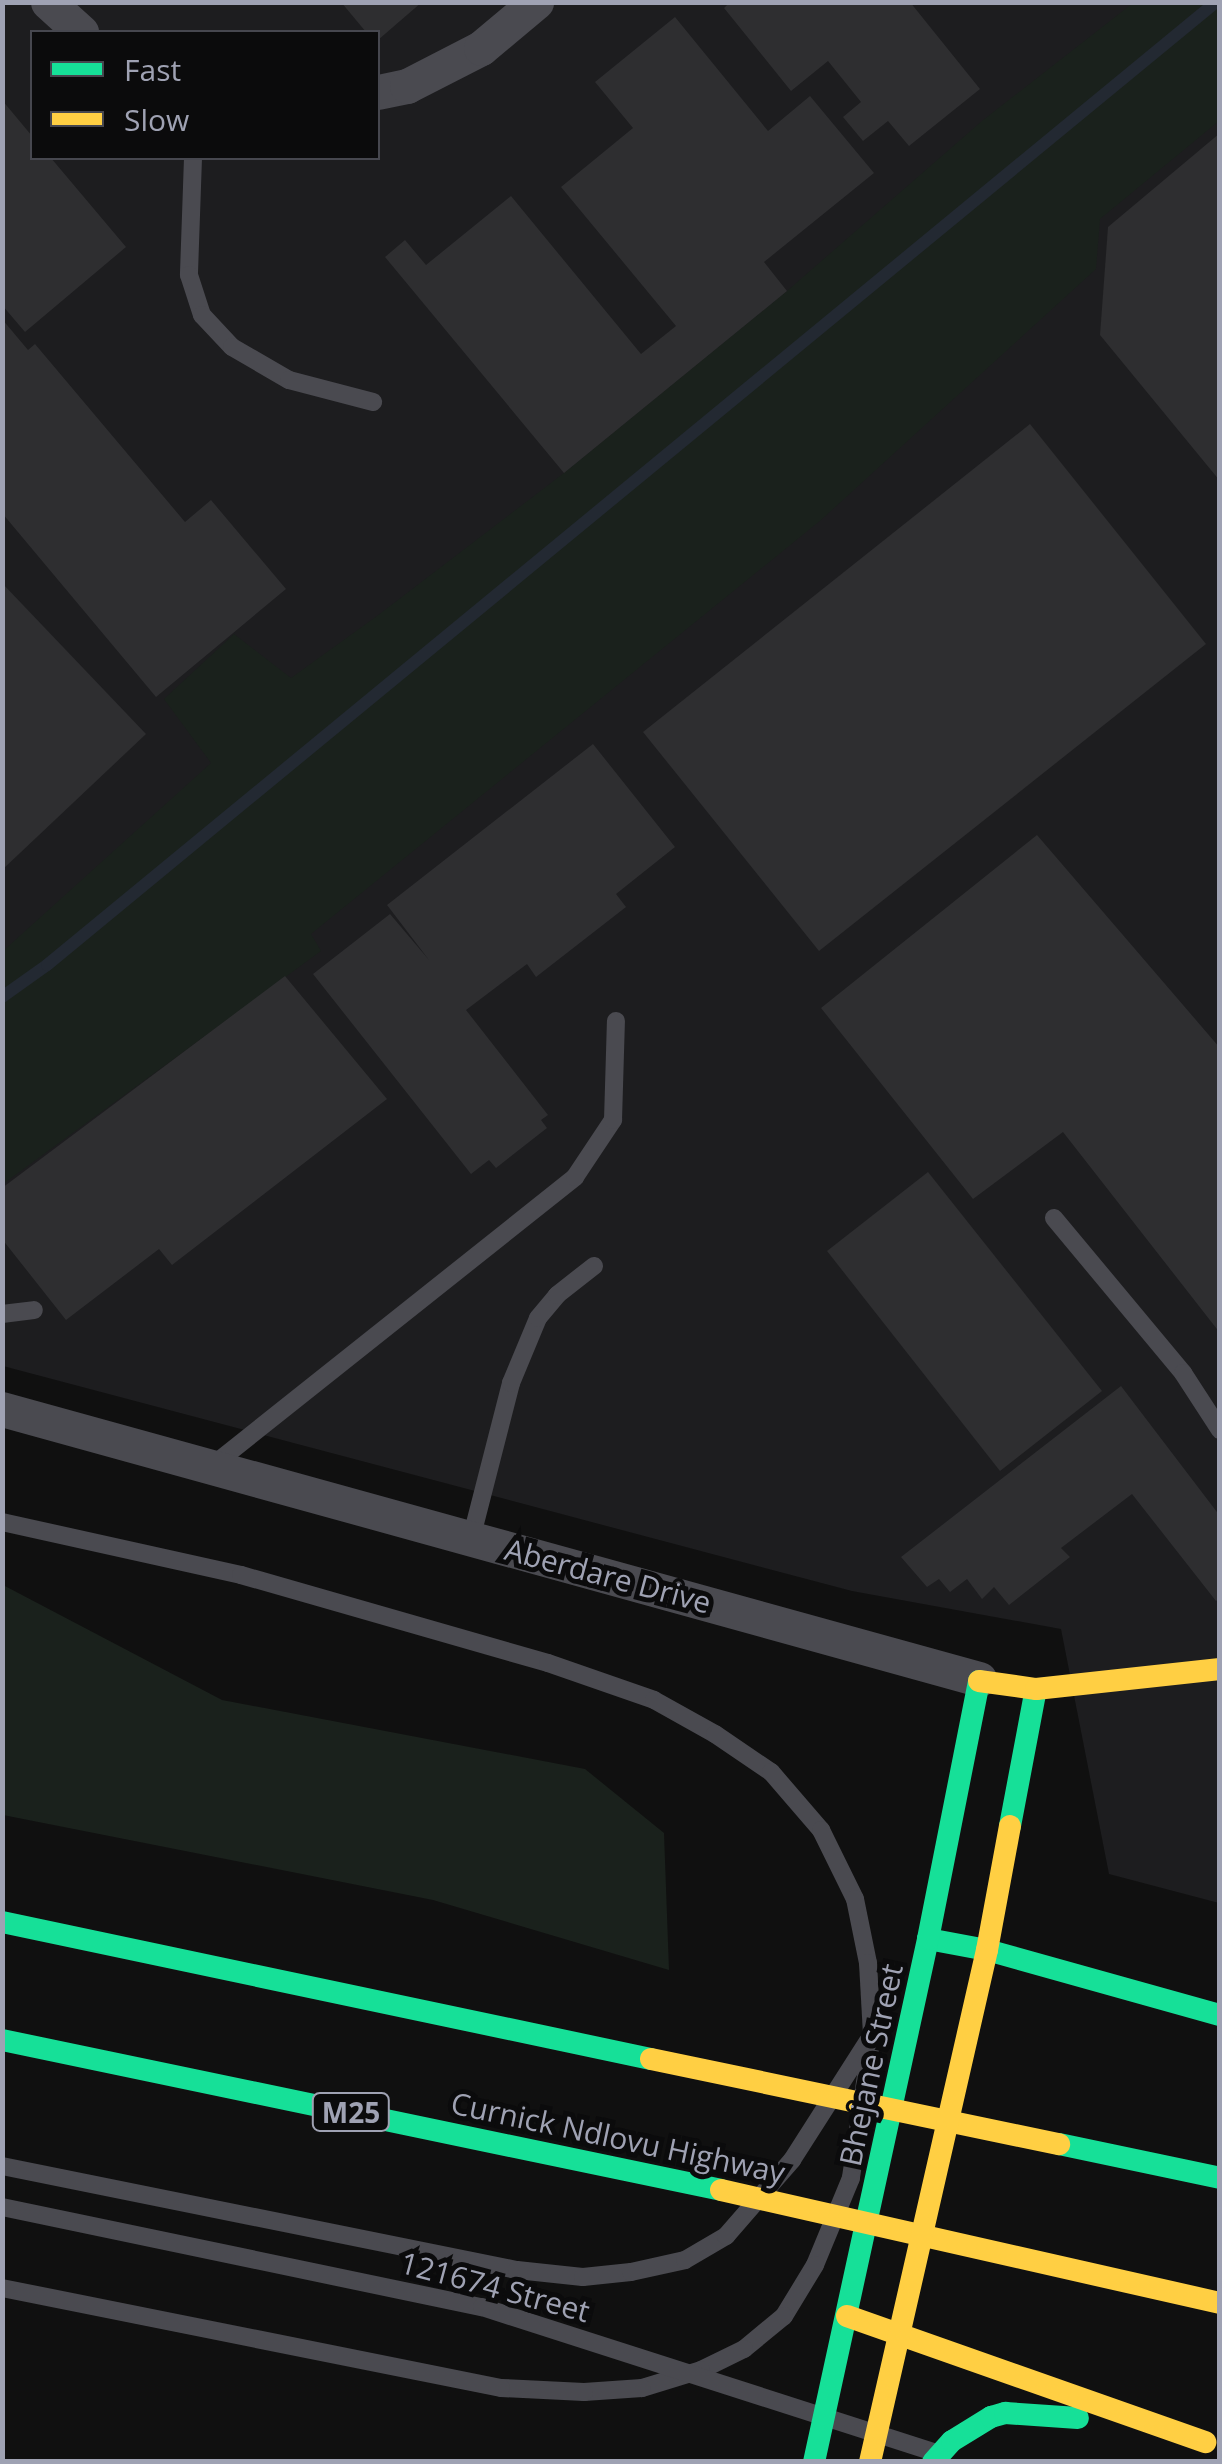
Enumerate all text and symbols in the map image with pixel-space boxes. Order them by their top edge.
legend [30,30,380,160]
text: Fast [124,49,181,90]
text: Slow [124,99,189,140]
street label: Aberdare Drive [501,1531,715,1621]
street label: Bhejane Street [832,1961,910,2169]
street label: Curnick Ndlovu Highway [448,2085,788,2191]
road number: M25 [311,2089,391,2135]
street label: 121674 Street [396,2244,594,2330]

